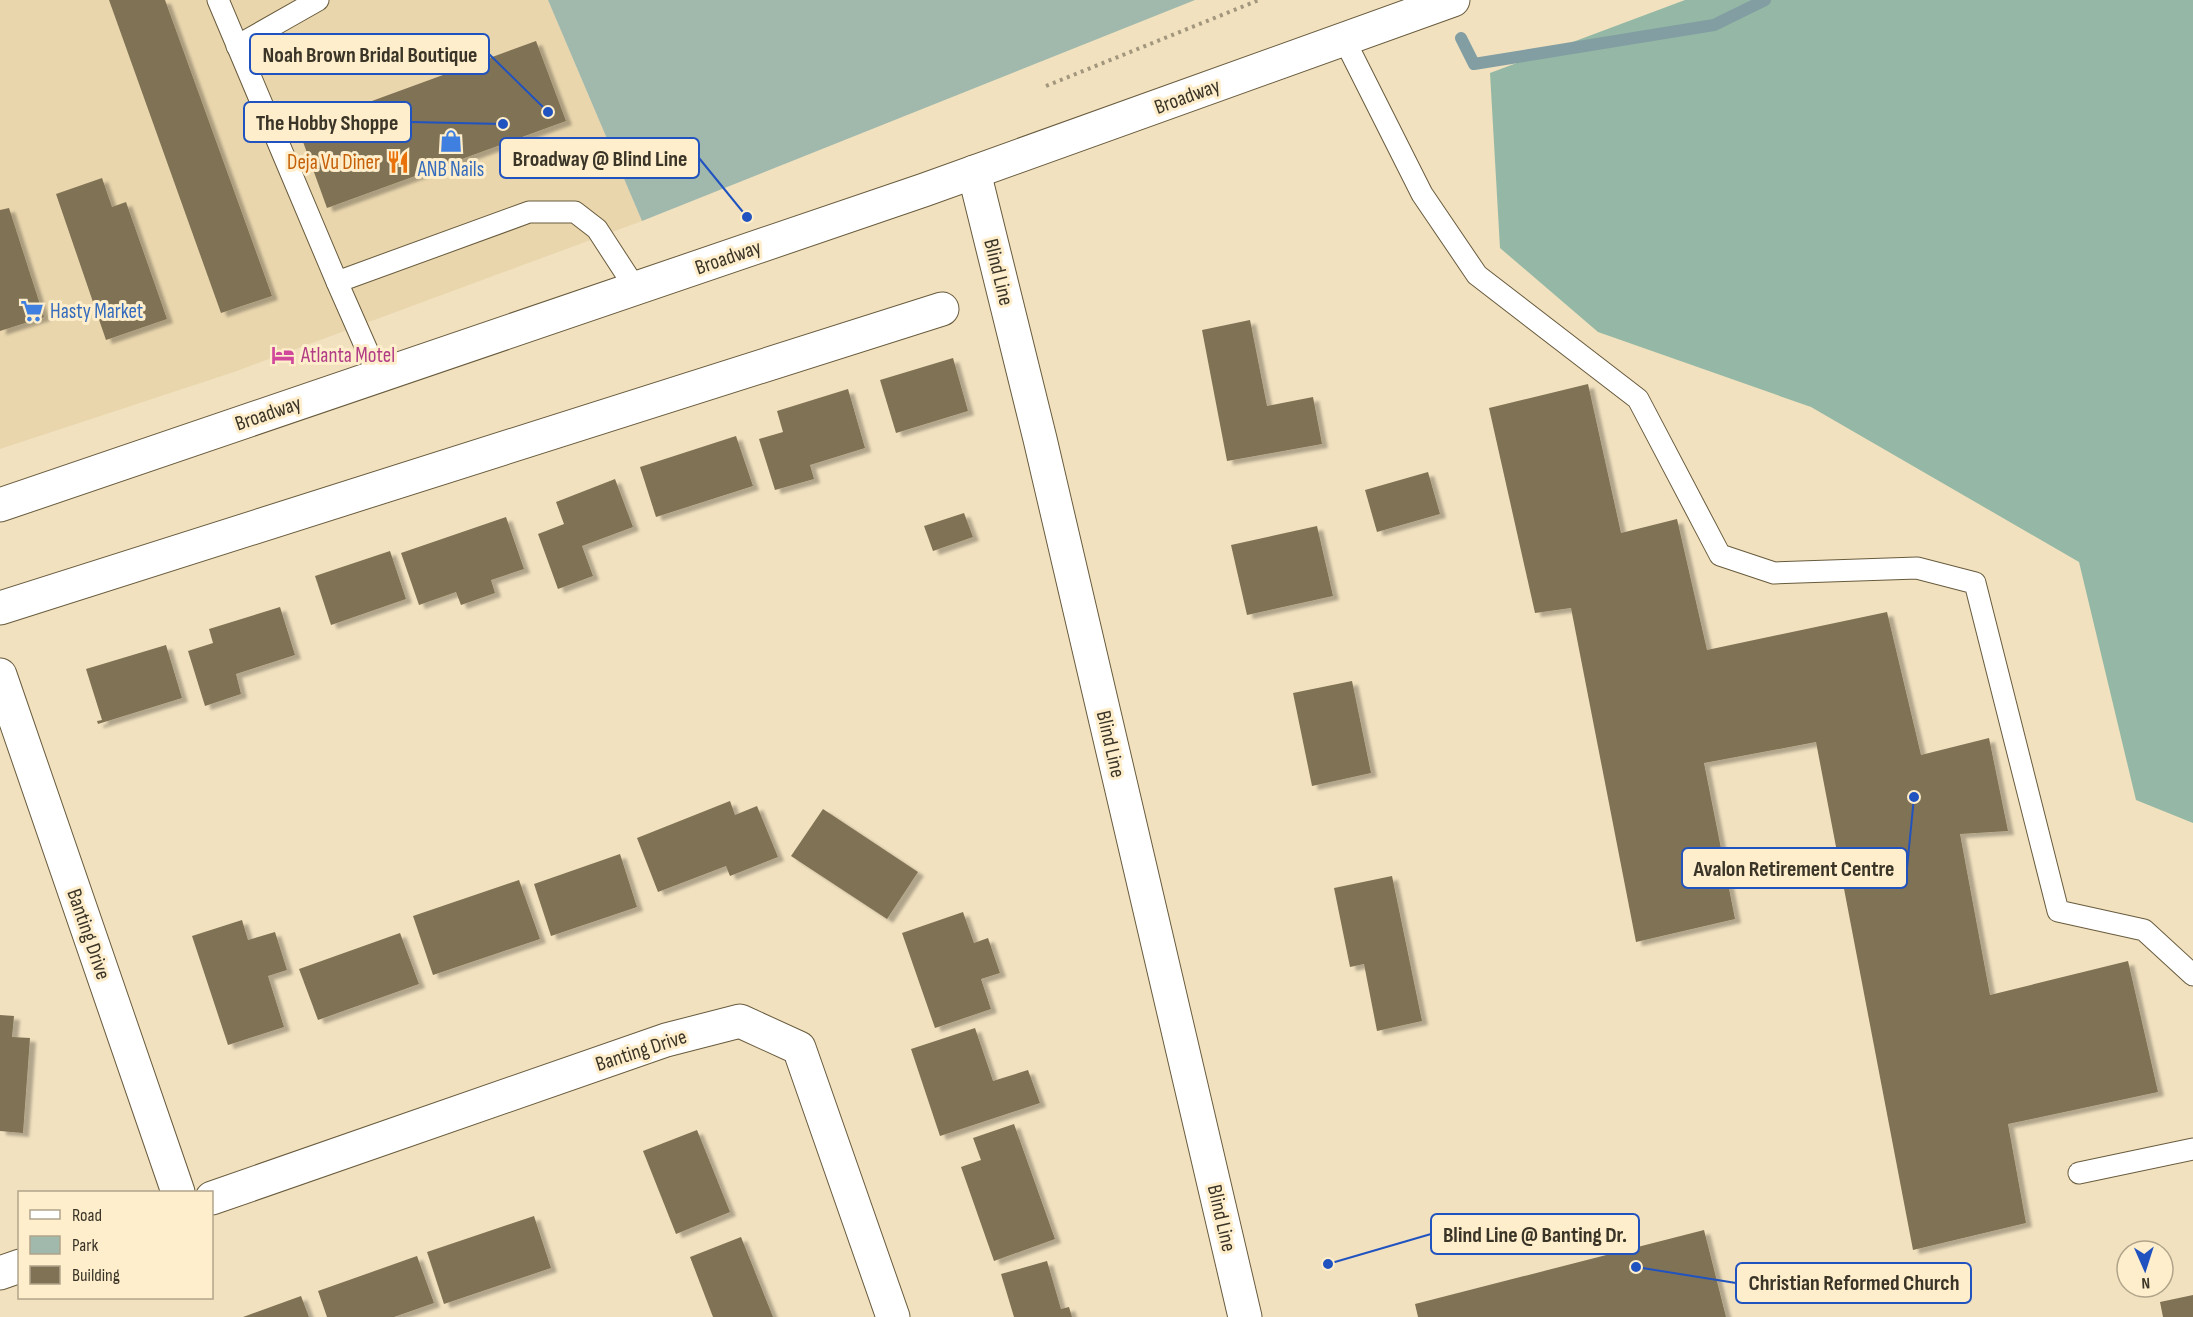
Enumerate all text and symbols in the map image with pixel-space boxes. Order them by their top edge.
callout: Noah Brown Bridal Boutique [250,34,489,74]
text: Noah Brown Bridal Boutique [263,42,477,69]
street label: Broadway [1151,73,1223,120]
callout: The Hobby Shoppe [244,102,411,142]
text: The Hobby Shoppe [256,110,398,137]
shop icon: ANB Nails [438,128,464,154]
callout: Broadway @ Blind Line [500,138,699,178]
text: Broadway @ Blind Line [513,146,687,173]
restaurant icon: Deja Vu Diner [385,149,411,175]
place label: Deja Vu Diner [287,150,380,175]
place label: ANB Nails [417,157,484,182]
street label: Broadway [692,235,764,280]
street label: Blind Line [978,236,1019,308]
supermarket icon: Hasty Market [19,298,45,324]
place label: Hasty Market [50,299,143,324]
hotel icon: Atlanta Motel [270,342,296,368]
place label: Atlanta Motel [300,343,395,368]
street label: Broadway [232,391,304,436]
street label: Blind Line [1091,708,1130,780]
callout: Avalon Retirement Centre [1682,848,1907,888]
text: Avalon Retirement Centre [1693,856,1895,883]
street label: Banting Drive [61,886,116,983]
street label: Banting Drive [592,1024,690,1077]
street label: Blind Line [1202,1182,1241,1254]
legend [18,1191,213,1299]
text: Road [72,1205,102,1226]
callout: Blind Line @ Banting Dr. [1431,1214,1639,1254]
text: Blind Line @ Banting Dr. [1443,1222,1627,1249]
text: Park [72,1235,98,1256]
north arrow [2115,1239,2175,1299]
callout: Christian Reformed Church [1736,1263,1971,1303]
text: Building [72,1265,120,1286]
text: Christian Reformed Church [1749,1270,1959,1297]
text: N [2141,1273,2150,1292]

